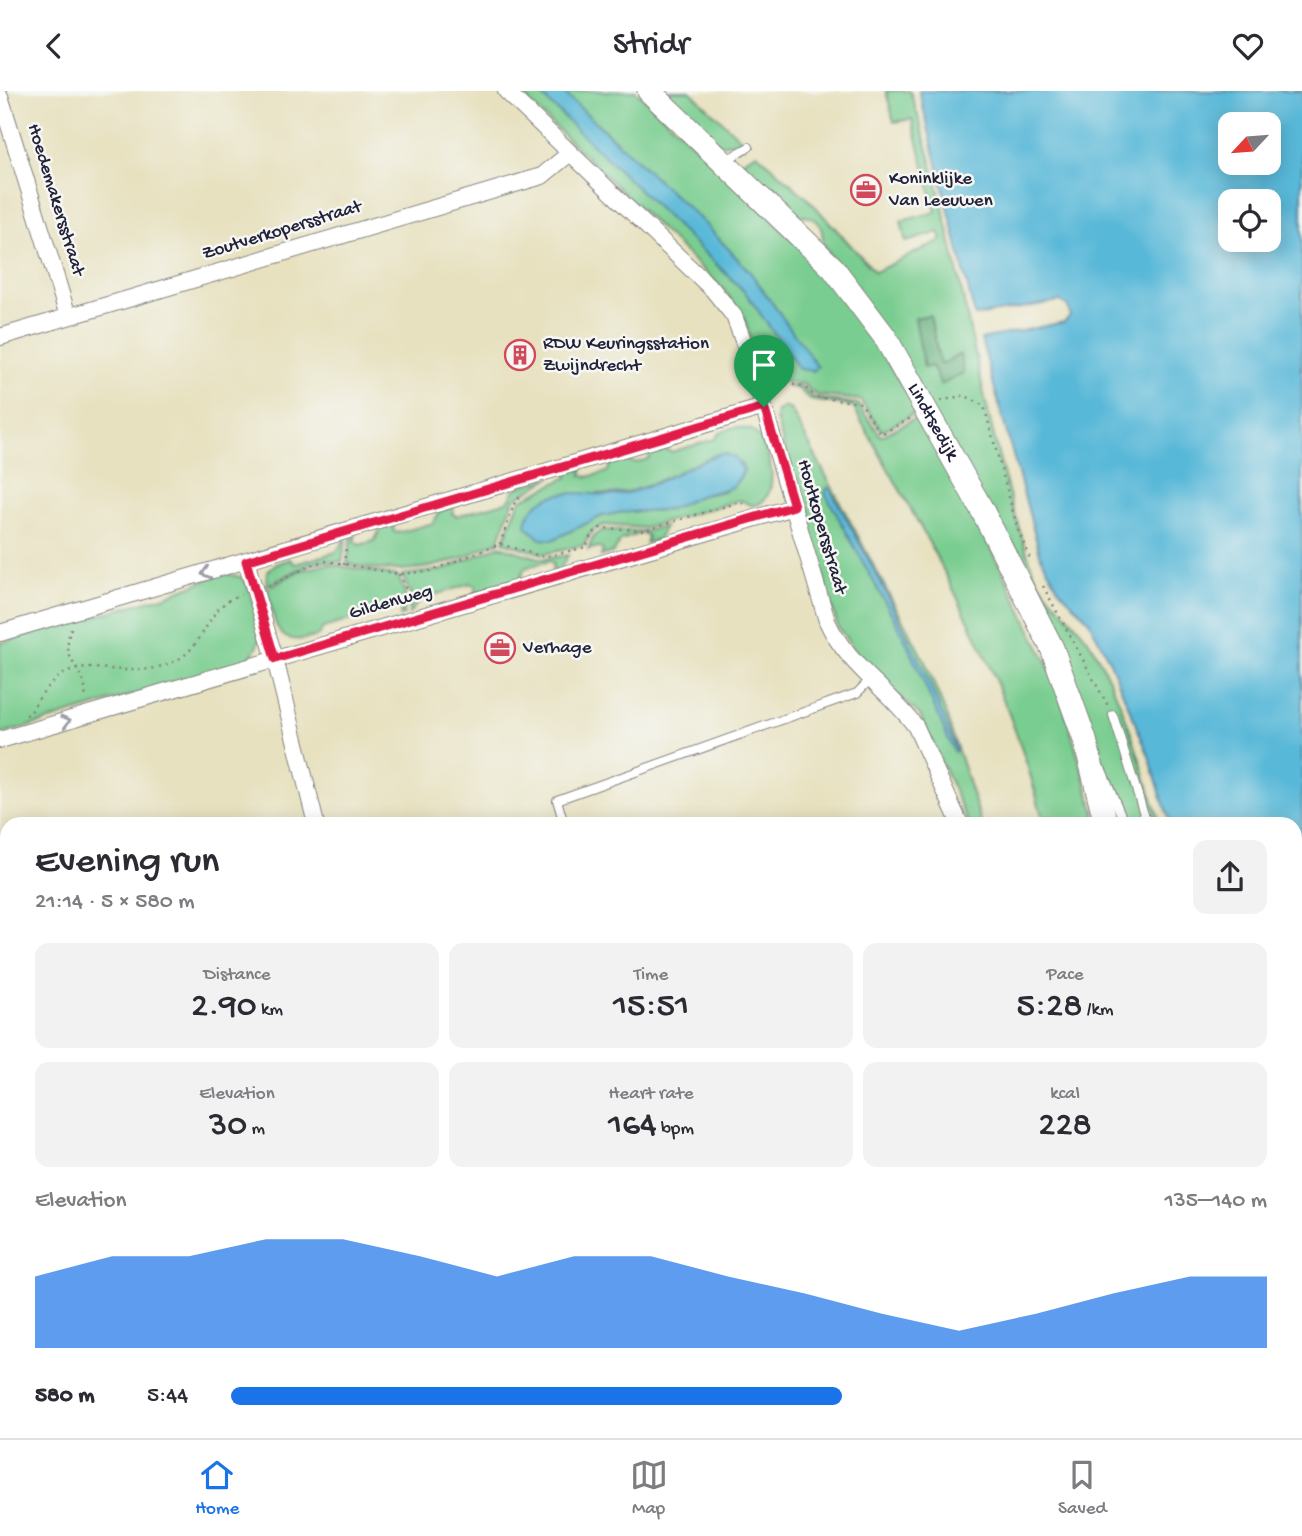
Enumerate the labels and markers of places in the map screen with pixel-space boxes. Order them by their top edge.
place label: Koninklijke Van Leeuwen [888,168,993,213]
office icon: Koninklijke Van Leeuwen [849,173,883,207]
place label: RDW Keuringsstation Zwijndrecht [543,333,709,378]
pin [734,335,794,407]
building icon: RDW Keuringsstation Zwijndrecht [503,338,537,372]
office icon: Verhage [483,631,517,665]
place label: Verhage [522,637,592,660]

